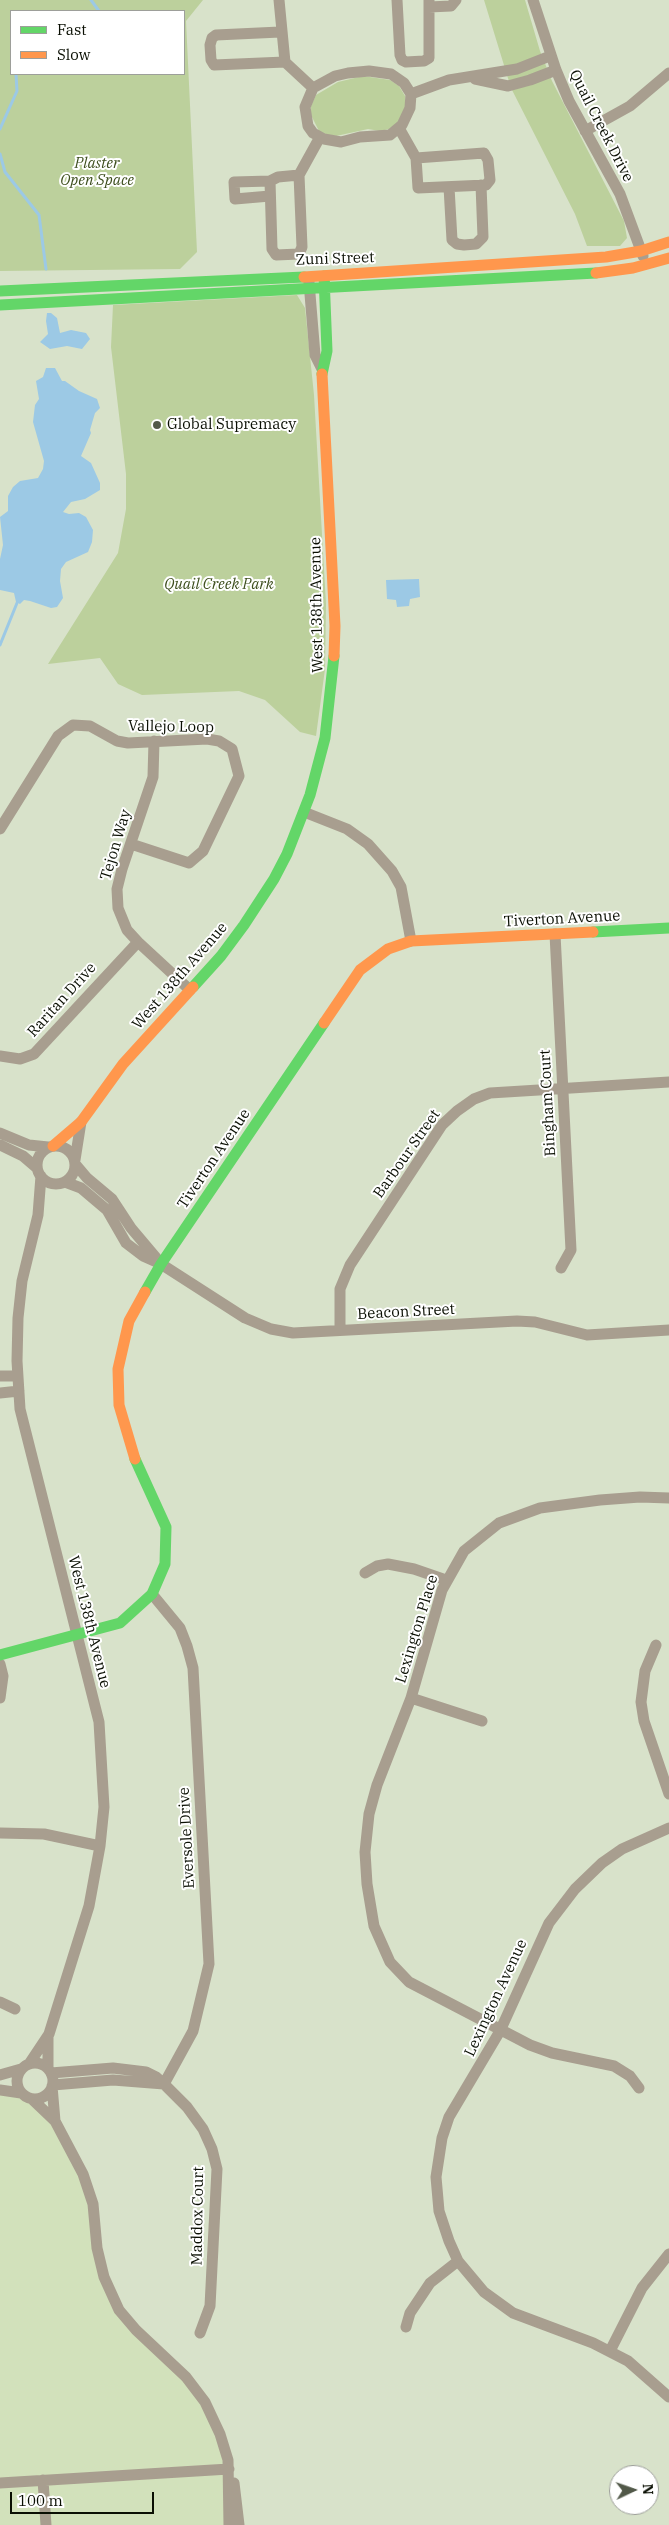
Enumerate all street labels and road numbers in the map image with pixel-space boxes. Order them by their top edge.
street label: Quail Creek Drive [565,67,637,185]
street label: Zuni Street [295,249,375,269]
street label: West 138th Avenue [307,537,327,673]
street label: Vallejo Loop [128,717,214,737]
street label: Tejon Way [97,808,135,882]
street label: Tiverton Avenue [503,907,621,931]
street label: West 138th Avenue [129,919,231,1033]
street label: Raritan Drive [24,959,100,1041]
street label: Bingham Court [536,1049,560,1157]
street label: Tiverton Avenue [174,1106,254,1212]
street label: Barbour Street [370,1106,444,1202]
street label: Beacon Street [357,1300,455,1324]
street label: West 138th Avenue [64,1554,114,1690]
street label: Lexington Place [392,1573,442,1685]
street label: Eversole Drive [175,1787,199,1889]
street label: Lexington Avenue [461,1937,531,2059]
street label: Maddox Court [188,2166,208,2266]

